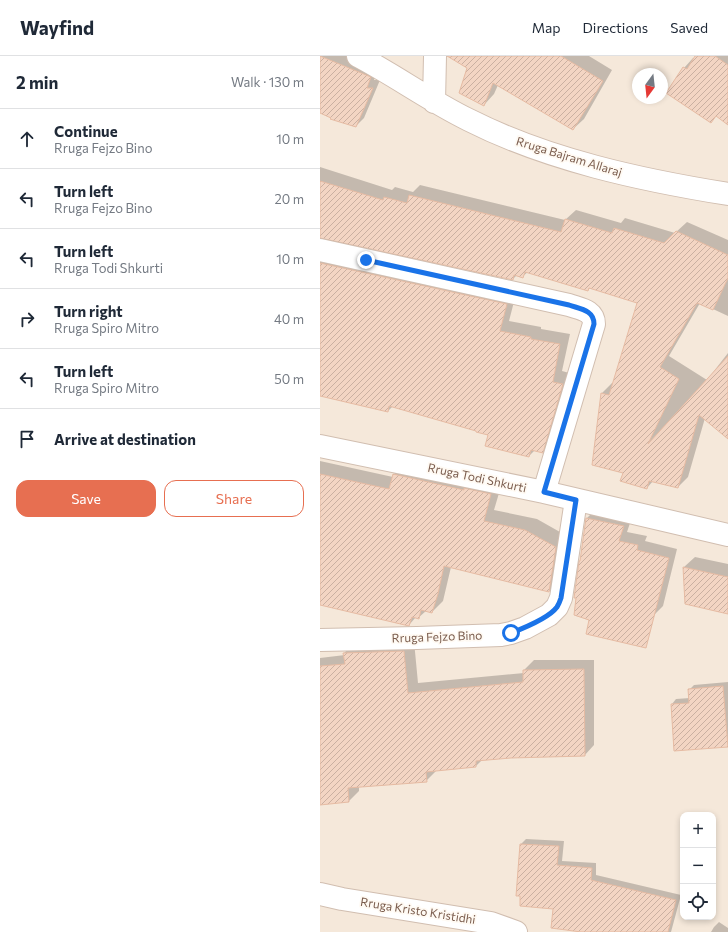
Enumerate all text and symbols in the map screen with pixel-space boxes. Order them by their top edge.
text: Wayfind [20,16,94,39]
text: Map [532,19,561,36]
text: Directions [583,19,648,36]
text: Saved [670,19,708,36]
north arrow [632,68,668,104]
text: 2 min [16,72,58,93]
text: Walk · 130 m [231,74,304,90]
text: Continue [54,122,118,140]
icon: ahead [16,128,38,150]
text: 10 m [276,131,304,147]
street label: Rruga Bajram Allaraj [515,133,624,179]
text: Rruga Fejzo Bino [54,140,152,156]
text: Turn left [54,182,113,200]
icon: left [16,188,38,210]
text: 20 m [275,191,304,207]
text: Rruga Fejzo Bino [54,200,152,216]
text: Turn left [54,242,113,260]
icon: left [16,248,38,270]
text: 10 m [276,251,304,267]
route end [357,251,375,269]
text: Rruga Todi Shkurti [54,260,163,276]
text: Turn right [54,302,123,320]
icon: right [16,308,38,330]
text: 40 m [274,311,304,327]
text: Rruga Spiro Mitro [54,320,159,336]
text: Turn left [54,362,113,380]
icon: left [16,368,38,390]
text: 50 m [274,371,304,387]
text: Rruga Spiro Mitro [54,380,159,396]
icon: arrive [16,428,38,450]
text: Arrive at destination [54,430,196,448]
street label: Rruga Todi Shkurti [427,460,528,494]
button: Save [16,480,156,517]
button: Share [164,480,304,517]
route start [502,624,520,642]
street label: Rruga Fejzo Bino [391,627,483,645]
map controls [680,812,716,920]
button: + [680,812,716,848]
button: − [680,848,716,884]
button: locate [680,884,716,920]
street label: Rruga Kristo Kristidhi [360,894,477,926]

